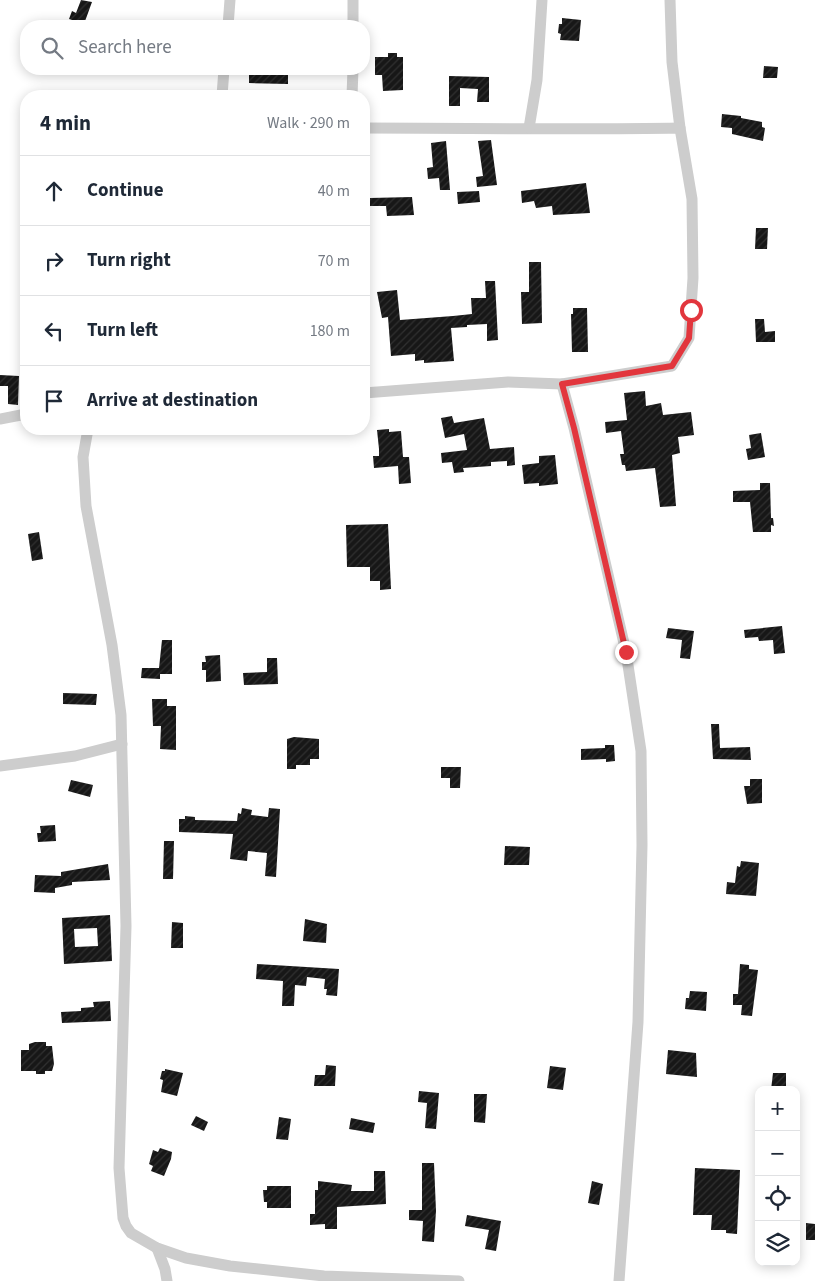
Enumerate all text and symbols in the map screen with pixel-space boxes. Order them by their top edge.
search box [20,20,370,75]
icon: search [38,34,66,62]
text: Search here [78,34,172,61]
text: 4 min [40,108,91,138]
text: Walk · 290 m [267,112,350,134]
icon: ahead [40,177,68,205]
text: Continue [87,177,164,204]
text: 40 m [318,180,350,202]
icon: right [40,247,68,275]
text: Turn right [87,247,171,274]
text: 70 m [318,250,350,272]
route start [680,299,703,322]
icon: left [40,317,68,345]
text: Turn left [87,317,158,344]
text: 180 m [310,320,350,342]
icon: arrive [40,387,68,415]
text: Arrive at destination [87,387,258,414]
route end [615,641,638,664]
map controls [755,1086,800,1266]
button: + [755,1086,800,1131]
button: − [755,1131,800,1176]
button: locate [755,1176,800,1221]
button: layers [755,1221,800,1266]

